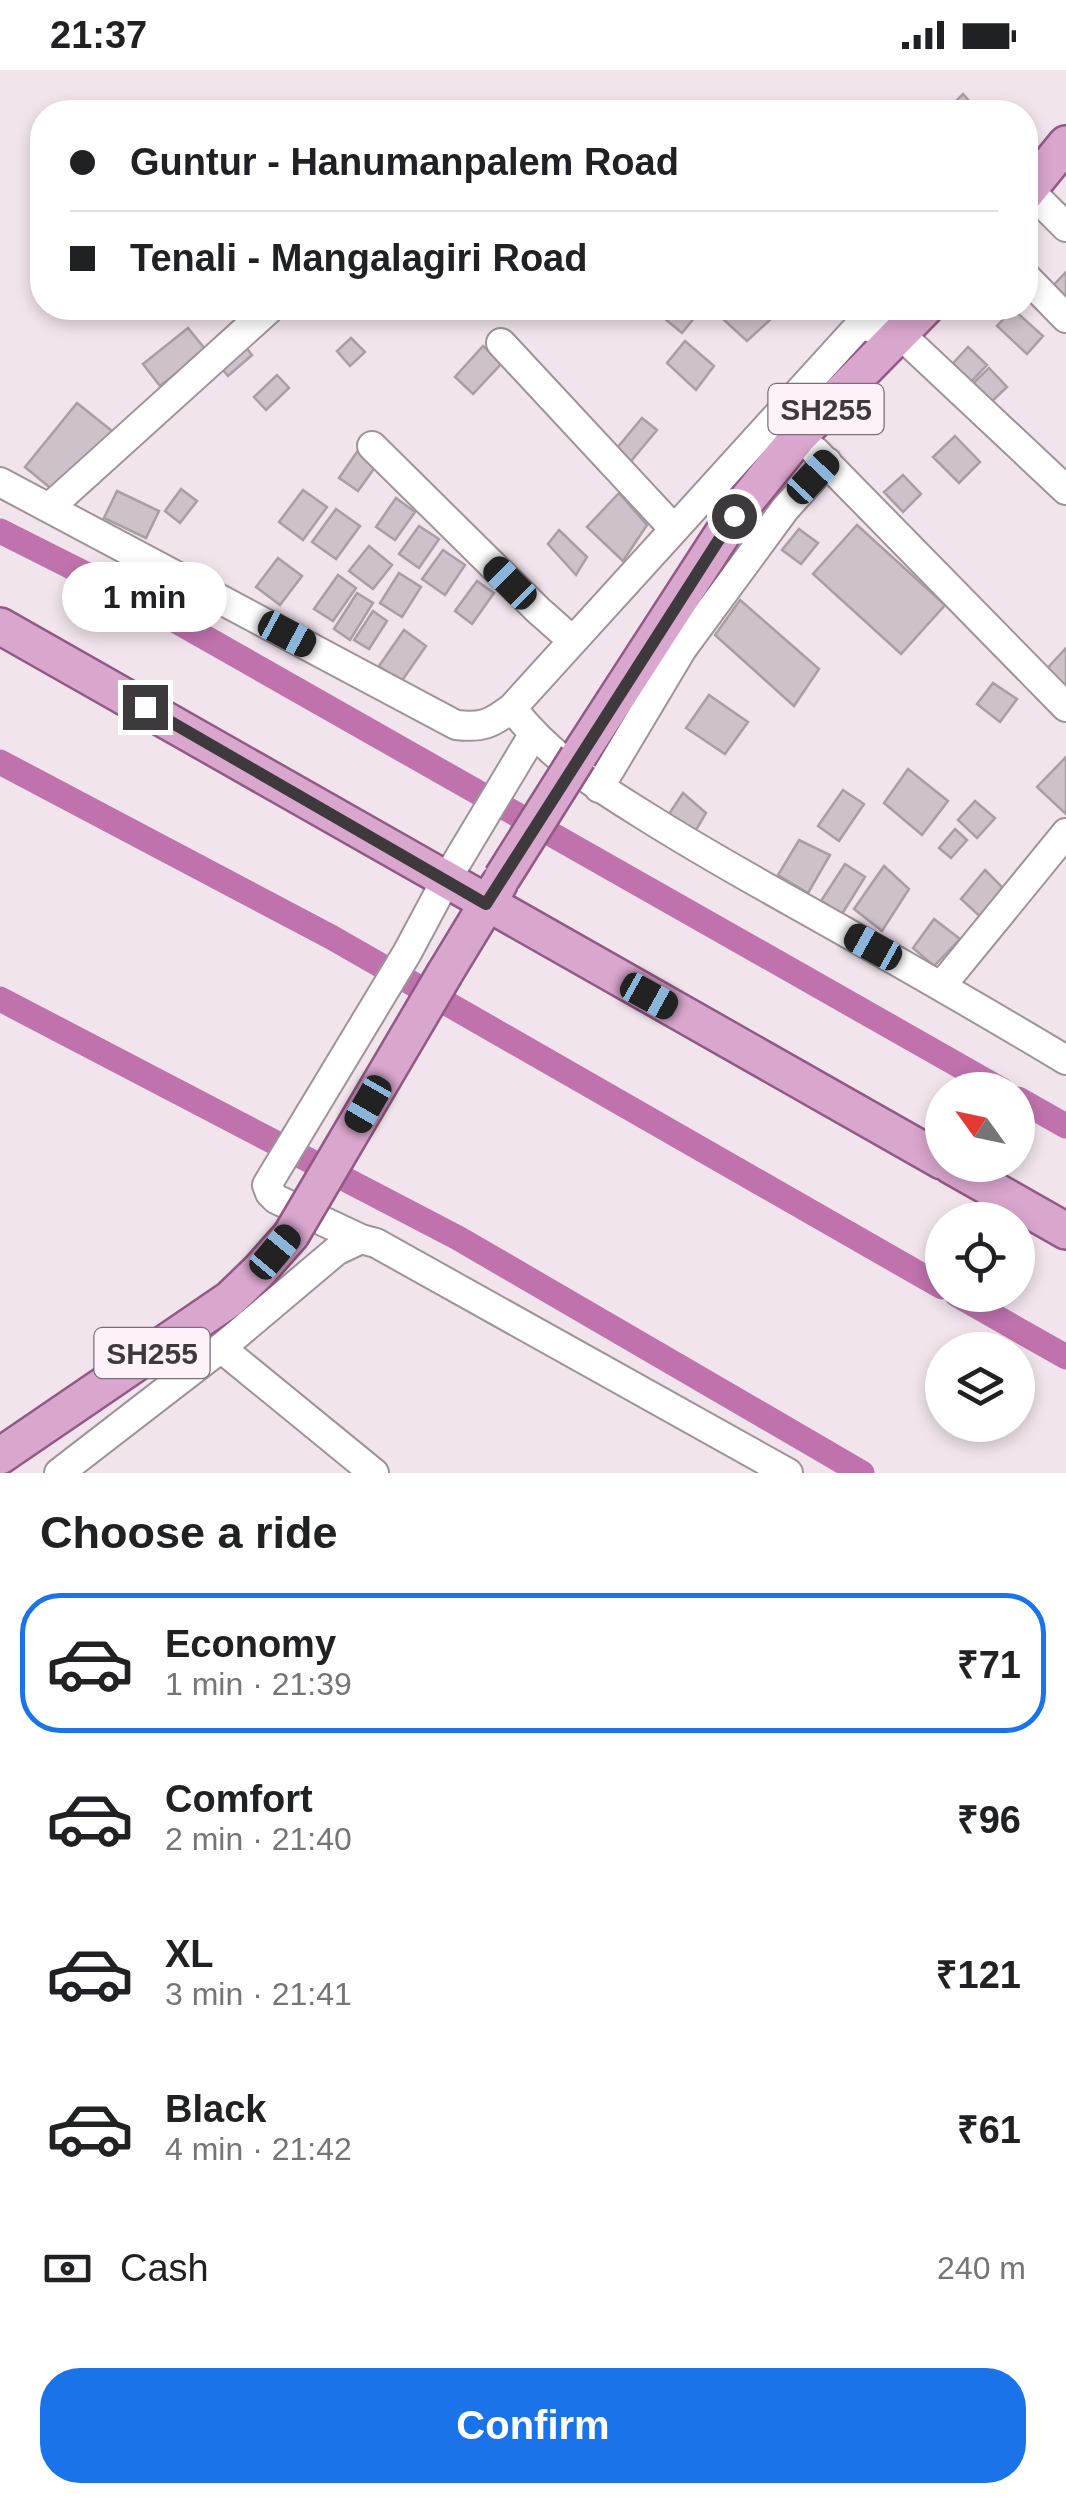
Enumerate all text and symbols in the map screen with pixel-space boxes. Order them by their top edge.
text: 21:37 [50,14,147,56]
text: Guntur - Hanumanpalem Road [130,141,679,183]
text: Tenali - Mangalagiri Road [130,237,587,279]
road number: SH255 [768,384,884,434]
car [782,445,844,509]
route start [712,494,757,539]
car [478,551,542,615]
callout: 1 min [62,562,228,632]
text: 1 min [103,579,186,615]
car [253,607,321,661]
route end [123,685,168,730]
car [839,919,907,975]
car [615,968,683,1024]
car [340,1071,396,1137]
north arrow [925,1072,1035,1182]
map controls [925,1072,1035,1442]
button: locate [925,1202,1035,1312]
car [244,1219,306,1285]
road number: SH255 [94,1328,210,1378]
button: layers [925,1332,1035,1442]
text: Choose a ride [40,1507,338,1558]
icon: car [45,1618,135,1708]
text: Economy [165,1623,336,1665]
text: ₹71 [957,1644,1021,1686]
text: 1 min · 21:39 [165,1666,352,1702]
icon: car [45,1773,135,1863]
text: Comfort [165,1778,313,1820]
text: ₹96 [957,1799,1021,1841]
text: 2 min · 21:40 [165,1821,352,1857]
icon: car [45,1928,135,2018]
text: XL [165,1933,214,1975]
text: ₹121 [936,1954,1021,1996]
text: 3 min · 21:41 [165,1976,352,2012]
icon: car [45,2083,135,2173]
text: Black [165,2088,266,2130]
text: ₹61 [957,2109,1021,2151]
text: 4 min · 21:42 [165,2131,352,2167]
icon: cash [40,2241,95,2296]
text: Cash [120,2247,209,2289]
text: 240 m [937,2250,1026,2286]
button: Confirm [40,2368,1026,2483]

